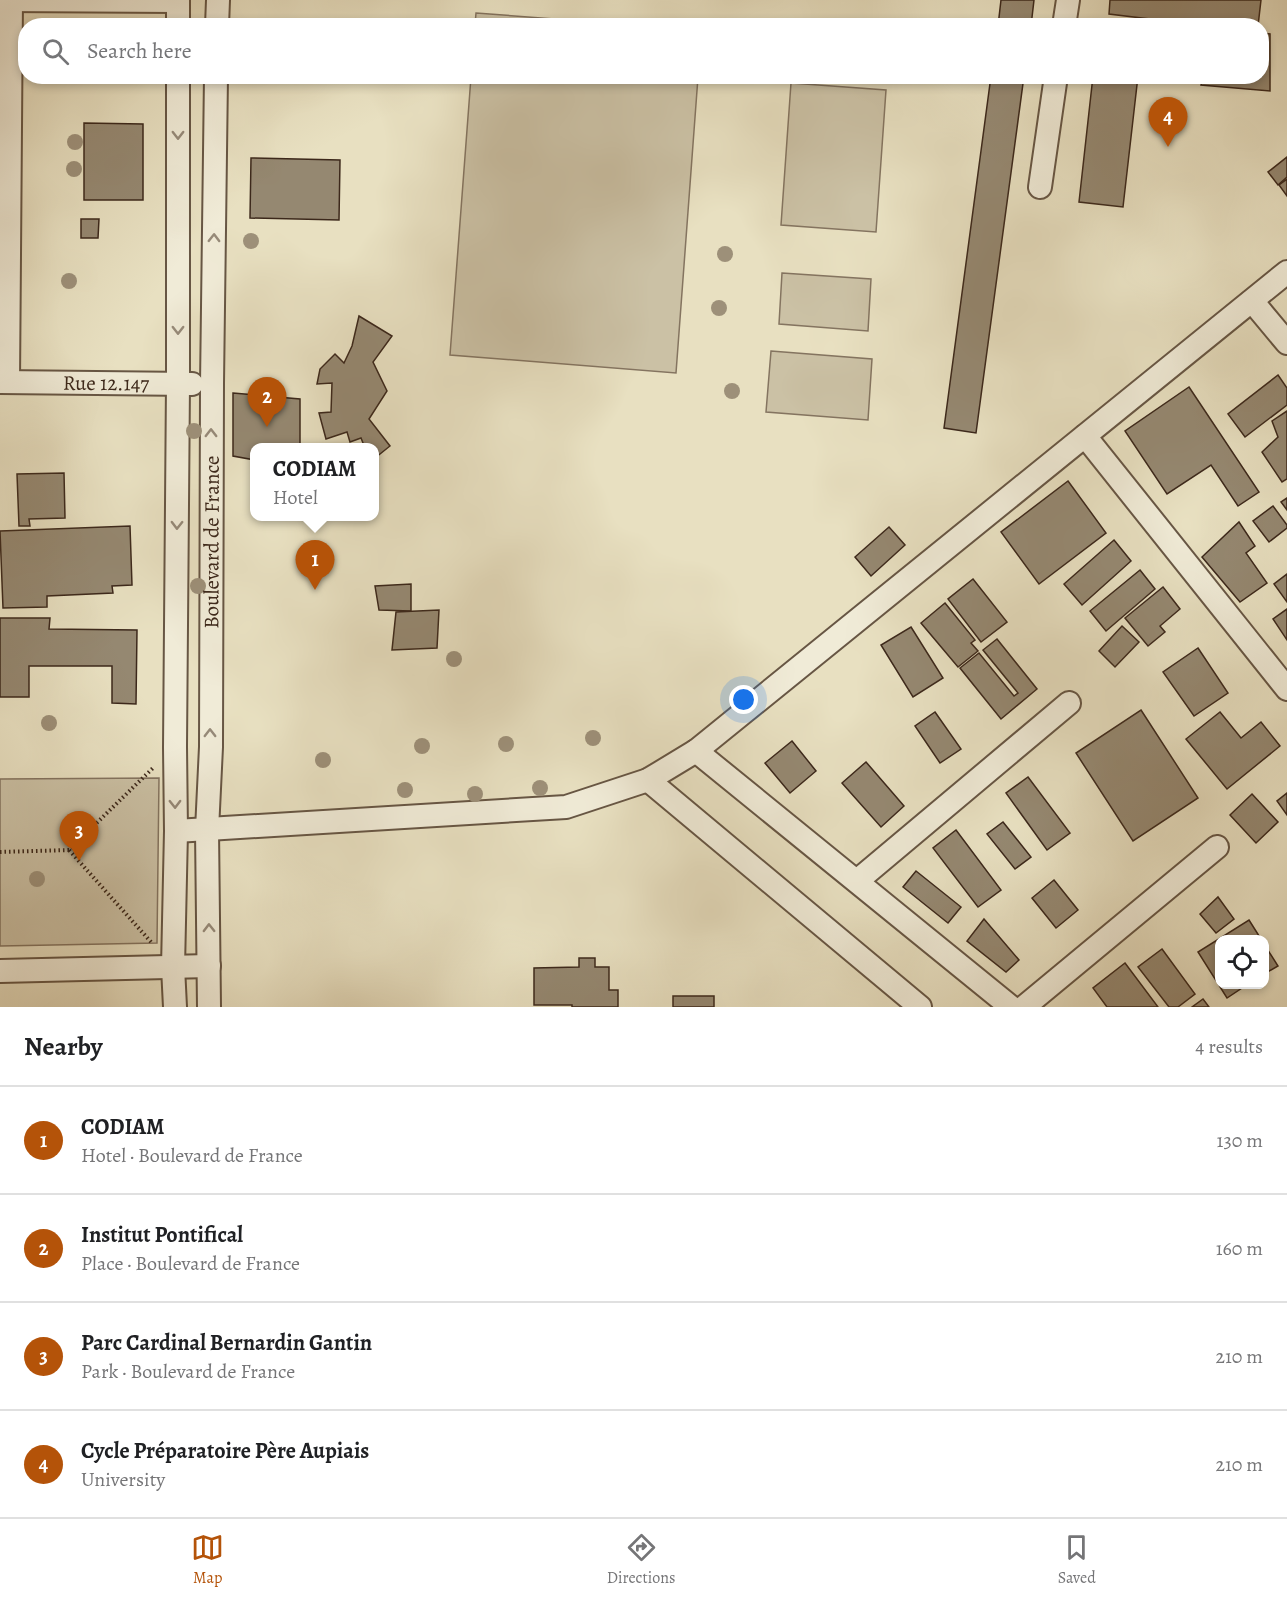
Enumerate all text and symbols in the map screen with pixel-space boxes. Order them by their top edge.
search box [18,18,1269,84]
icon: search [39,35,72,68]
text: Search here [87,36,192,66]
pin: 4 [1148,98,1188,147]
one-way arrow [172,130,184,139]
one-way arrow [208,233,220,242]
one-way arrow [172,325,184,334]
street label: Rue 12.147 [63,369,149,398]
pin: 2 [248,378,286,427]
one-way arrow [205,428,217,437]
popup [250,443,379,521]
text: CODIAM [273,454,356,484]
street label: Boulevard de France [197,455,226,629]
text: Hotel [273,484,318,511]
one-way arrow [171,520,183,529]
pin: 1 [296,540,334,590]
your location [729,685,758,714]
one-way arrow [204,728,217,737]
one-way arrow [169,799,182,808]
pin: 3 [60,812,98,861]
one-way arrow [202,923,215,932]
map controls [1215,935,1269,989]
button: locate [1215,935,1269,989]
text: Nearby [24,1029,103,1064]
text: 4 results [1195,1033,1263,1060]
text: CODIAM [81,1112,165,1142]
text: 1 [40,1127,47,1154]
text: 130 m [1217,1127,1263,1154]
text: Hotel · Boulevard de France [81,1142,303,1169]
text: Institut Pontifical [81,1220,243,1250]
text: 2 [39,1235,48,1262]
text: 160 m [1216,1235,1263,1262]
text: Place · Boulevard de France [81,1250,300,1277]
text: Parc Cardinal Bernardin Gantin [81,1328,372,1358]
text: 3 [39,1343,48,1370]
text: 210 m [1215,1343,1263,1370]
text: Park · Boulevard de France [81,1358,295,1385]
text: Cycle Préparatoire Père Aupiais [81,1436,369,1466]
text: 4 [39,1451,48,1478]
text: 210 m [1215,1451,1263,1478]
text: University [81,1466,165,1493]
tab: Map [191,1531,224,1589]
tab: Directions [607,1531,675,1589]
tab: Saved [1058,1531,1096,1589]

